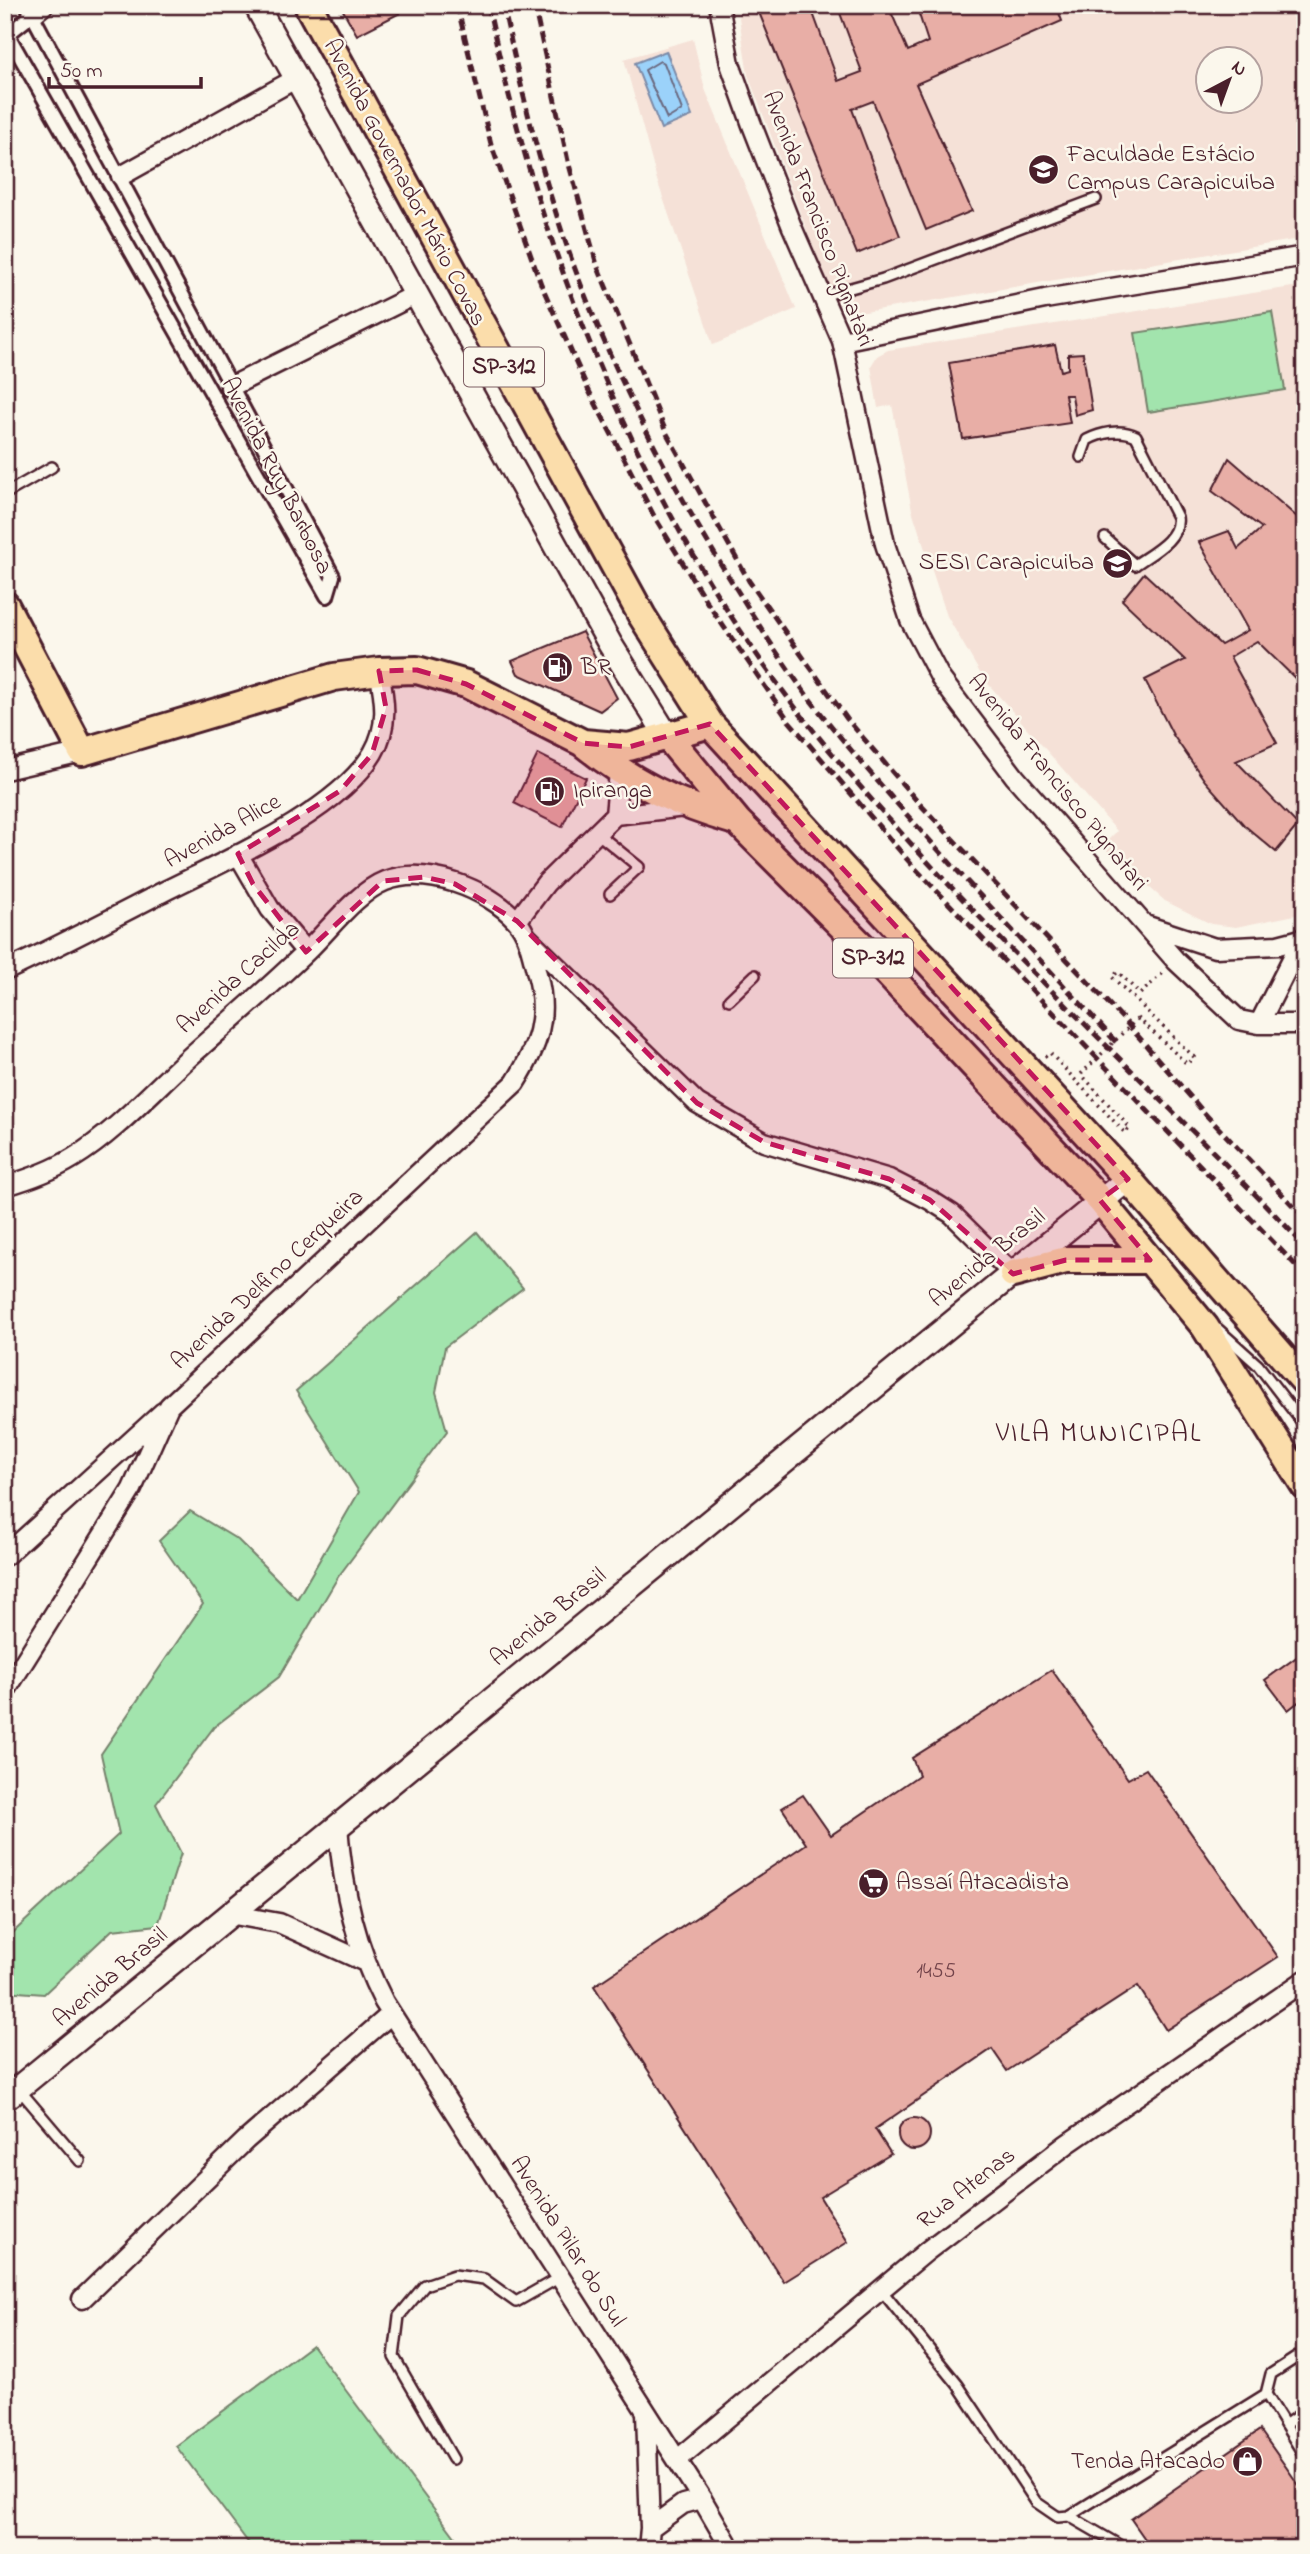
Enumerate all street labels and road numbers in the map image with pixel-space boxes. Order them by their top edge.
street label: Avenida Governador Mário Covas [313,33,495,333]
street label: Avenida Francisco Pignatari [752,86,882,352]
road number: SP-312 [464,348,544,386]
street label: Avenida Ruy Barbosa [210,371,341,581]
street label: Avenida Francisco Pignatari [958,667,1156,899]
street label: Avenida Alice [158,785,288,878]
street label: Avenida Cacilda [169,913,309,1043]
road number: SP-312 [833,939,913,978]
street label: Avenida Delfino Cerqueira [164,1181,372,1379]
street label: Avenida Brasil [922,1201,1054,1317]
street label: Avenida Brasil [483,1560,615,1676]
street label: Avenida Brasil [46,1919,176,2037]
street label: Rua Atenas [910,2139,1024,2239]
street label: Avenida Pilar do Sul [500,2149,634,2335]

